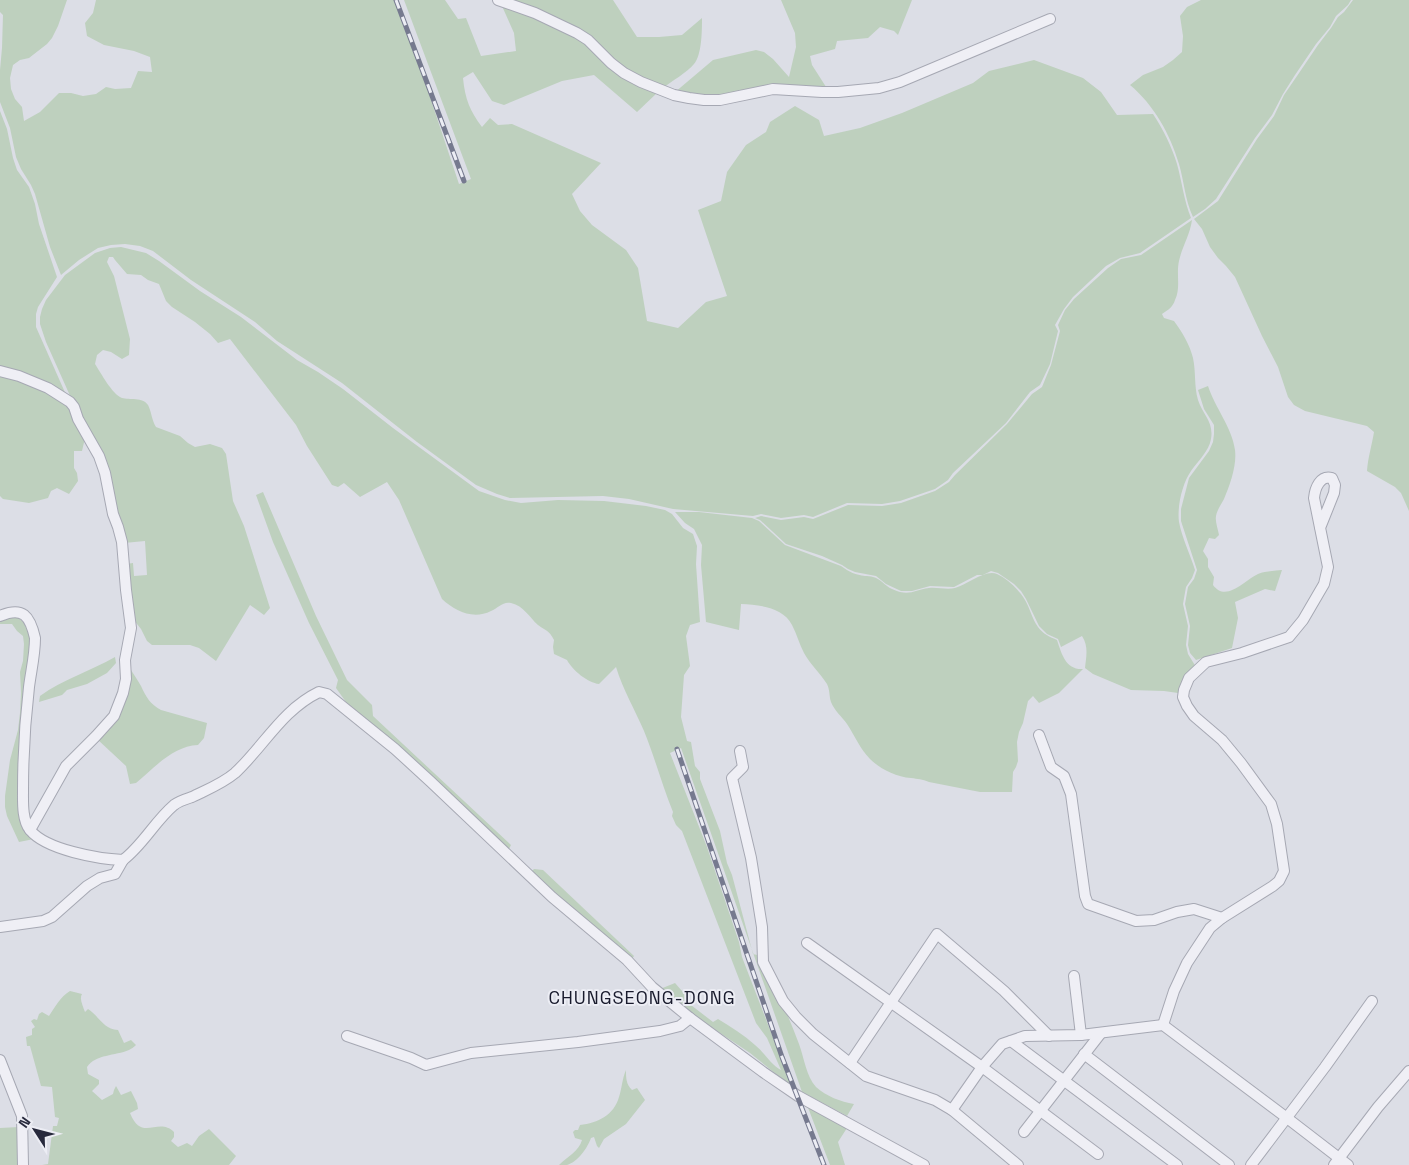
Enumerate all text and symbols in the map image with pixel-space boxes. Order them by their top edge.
district label: CHUNGSEONG-DONG [548,986,736,1009]
north arrow [10,1105,60,1155]
text: N [14,1113,35,1131]

